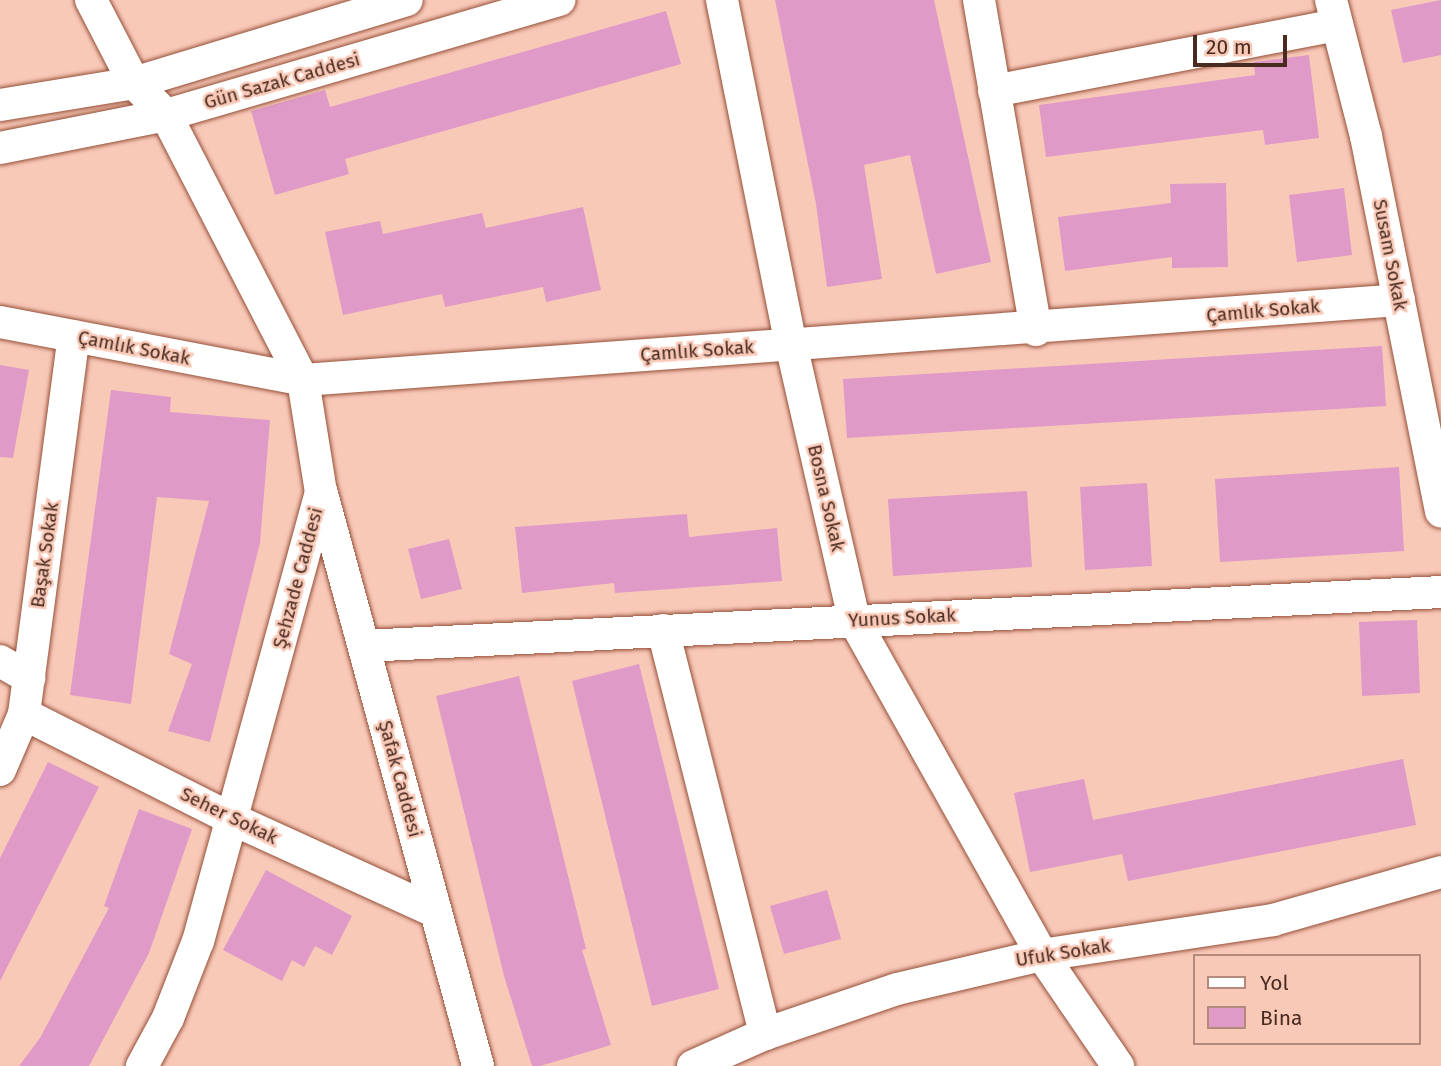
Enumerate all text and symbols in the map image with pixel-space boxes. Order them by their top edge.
scale bar [1196,21,1290,65]
text: 20 m [1206,34,1252,60]
street label: Gün Sazak Caddesi [201,48,363,114]
street label: Susam Sokak [1368,198,1412,312]
street label: Çamlık Sokak [1205,295,1321,327]
street label: Çamlık Sokak [76,326,192,370]
street label: Çamlık Sokak [639,336,755,366]
street label: Bosna Sokak [803,442,849,554]
street label: Başak Sokak [26,501,64,609]
street label: Şehzade Caddesi [268,505,328,651]
street label: Yunus Sokak [848,604,956,632]
street label: Şafak Caddesi [373,718,427,840]
street label: Seher Sokak [177,783,281,849]
street label: Ufuk Sokak [1014,934,1112,972]
legend [1192,954,1420,1045]
text: Yol [1260,970,1289,996]
text: Bina [1260,1005,1302,1031]

